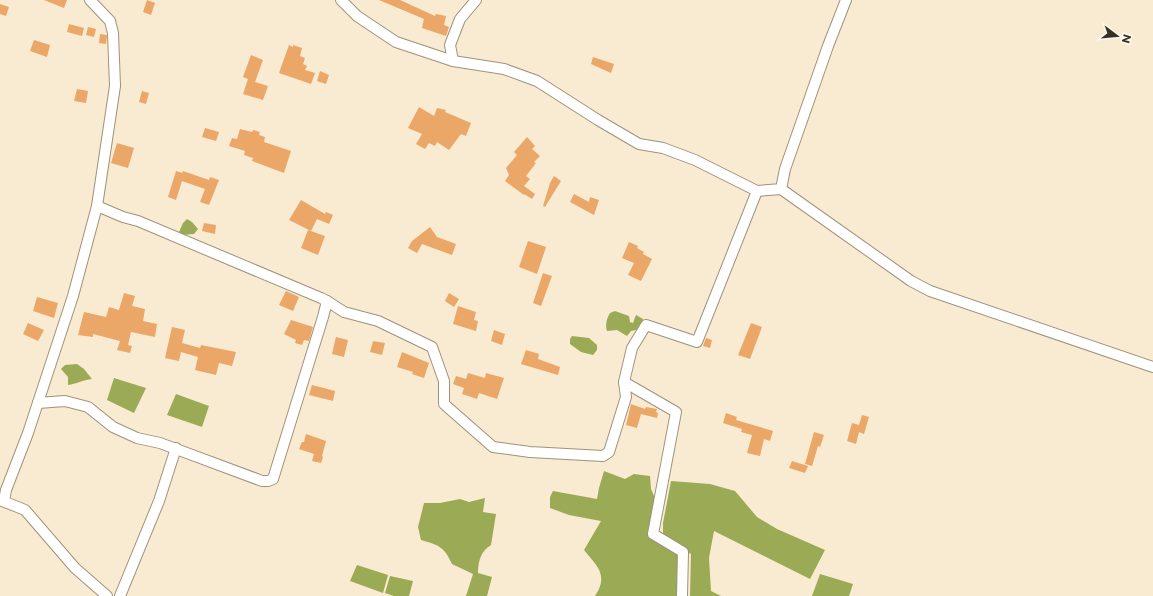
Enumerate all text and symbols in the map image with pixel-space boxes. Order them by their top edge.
north arrow [1097,16,1137,56]
text: N [1119,33,1135,45]

